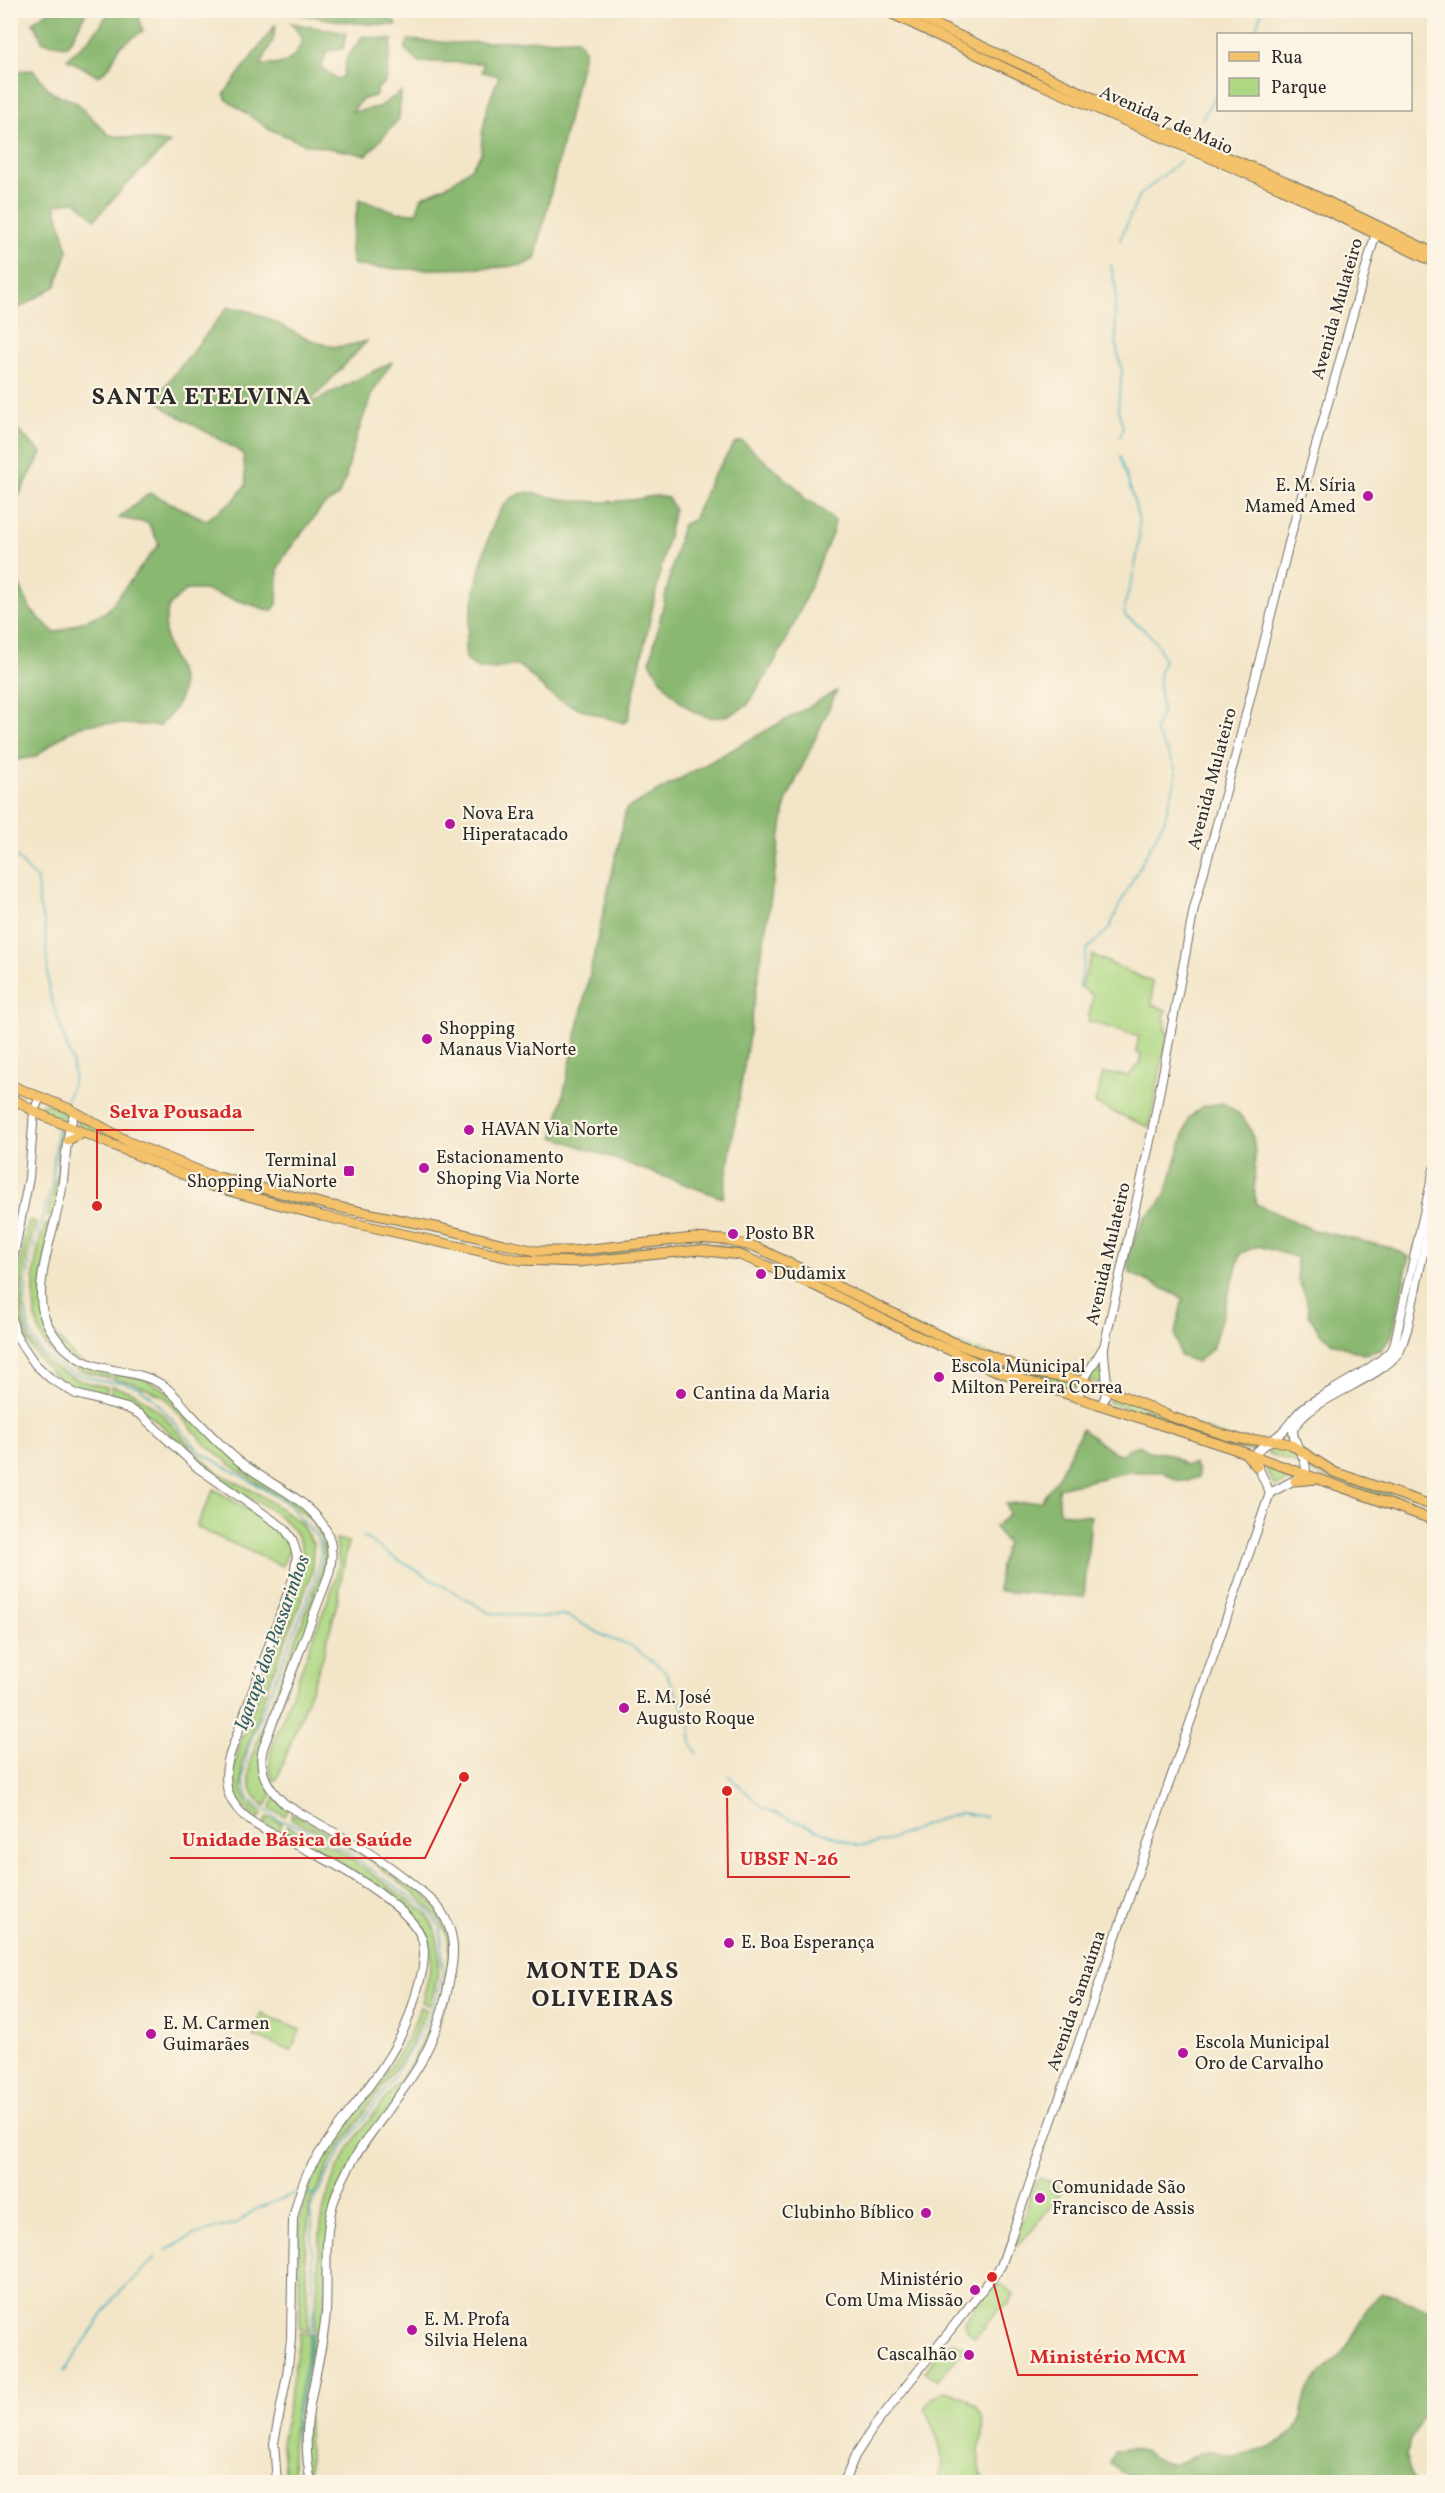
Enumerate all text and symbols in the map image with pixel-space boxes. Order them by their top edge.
legend [1217,33,1412,111]
text: Rua [1271,46,1302,71]
text: Parque [1271,76,1326,101]
street label: Avenida 7 de Maio [1095,80,1237,162]
street label: Avenida Mulateiro [1306,235,1370,383]
district label: SANTA ETELVINA [92,381,312,415]
place label: E. M. Síria Mamed Amed [1245,474,1356,520]
marker: E. M. Síria Mamed Amed [1361,489,1375,503]
street label: Avenida Mulateiro [1182,705,1244,853]
place label: Nova Era Hiperatacado [462,802,568,848]
marker: Nova Era Hiperatacado [443,817,457,831]
place label: Shopping Manaus ViaNorte [439,1017,576,1063]
marker: Shopping Manaus ViaNorte [420,1032,434,1046]
callout: Selva Pousada [97,1092,254,1130]
text: Selva Pousada [109,1099,243,1127]
place label: HAVAN Via Norte [481,1118,618,1143]
marker: HAVAN Via Norte [462,1123,476,1137]
place label: Estacionamento Shoping Via Norte [436,1146,580,1192]
place label: Terminal Shopping ViaNorte [187,1149,337,1195]
marker: Estacionamento Shoping Via Norte [417,1161,431,1175]
marker: Terminal Shopping ViaNorte [342,1164,356,1178]
street label: Avenida Mulateiro [1080,1180,1138,1328]
place label: Posto BR [745,1222,815,1247]
marker: Posto BR [726,1227,740,1241]
place label: Dudamix [773,1262,846,1287]
marker: Dudamix [754,1267,768,1281]
place label: Escola Municipal Milton Pereira Correa [951,1355,1123,1401]
marker: Escola Municipal Milton Pereira Correa [932,1370,946,1384]
place label: Cantina da Maria [693,1382,830,1407]
marker: Cantina da Maria [674,1387,688,1401]
water label: Igarapé dos Passarinhos [228,1551,318,1735]
place label: E. M. José Augusto Roque [636,1686,755,1732]
marker: E. M. José Augusto Roque [617,1701,631,1715]
callout: Unidade Básica de Saúde [170,1820,425,1858]
text: Unidade Básica de Saúde [182,1827,412,1855]
callout: UBSF N-26 [728,1839,850,1877]
text: UBSF N-26 [740,1846,838,1874]
street label: Avenida Samaúma [1041,1927,1113,2075]
place label: E. Boa Esperança [741,1931,875,1956]
marker: E. Boa Esperança [722,1936,736,1950]
district label: MONTE DAS OLIVEIRAS [526,1955,680,2017]
place label: E. M. Carmen Guimarães [163,2012,270,2058]
marker: E. M. Carmen Guimarães [144,2027,158,2041]
place label: Escola Municipal Oro de Carvalho [1195,2031,1330,2077]
marker: Escola Municipal Oro de Carvalho [1176,2046,1190,2060]
place label: Comunidade São Francisco de Assis [1052,2176,1195,2222]
marker: Comunidade São Francisco de Assis [1033,2191,1047,2205]
place label: Clubinho Bíblico [782,2201,914,2226]
marker: Clubinho Bíblico [919,2206,933,2220]
place label: Ministério Com Uma Missão [825,2268,963,2314]
marker: Ministério Com Uma Missão [968,2283,982,2297]
place label: E. M. Profa Silvia Helena [424,2308,528,2354]
marker: E. M. Profa Silvia Helena [405,2323,419,2337]
callout: Ministério MCM [1018,2337,1198,2375]
place label: Cascalhão [877,2343,957,2368]
text: Ministério MCM [1030,2344,1186,2372]
marker: Cascalhão [962,2348,976,2362]

